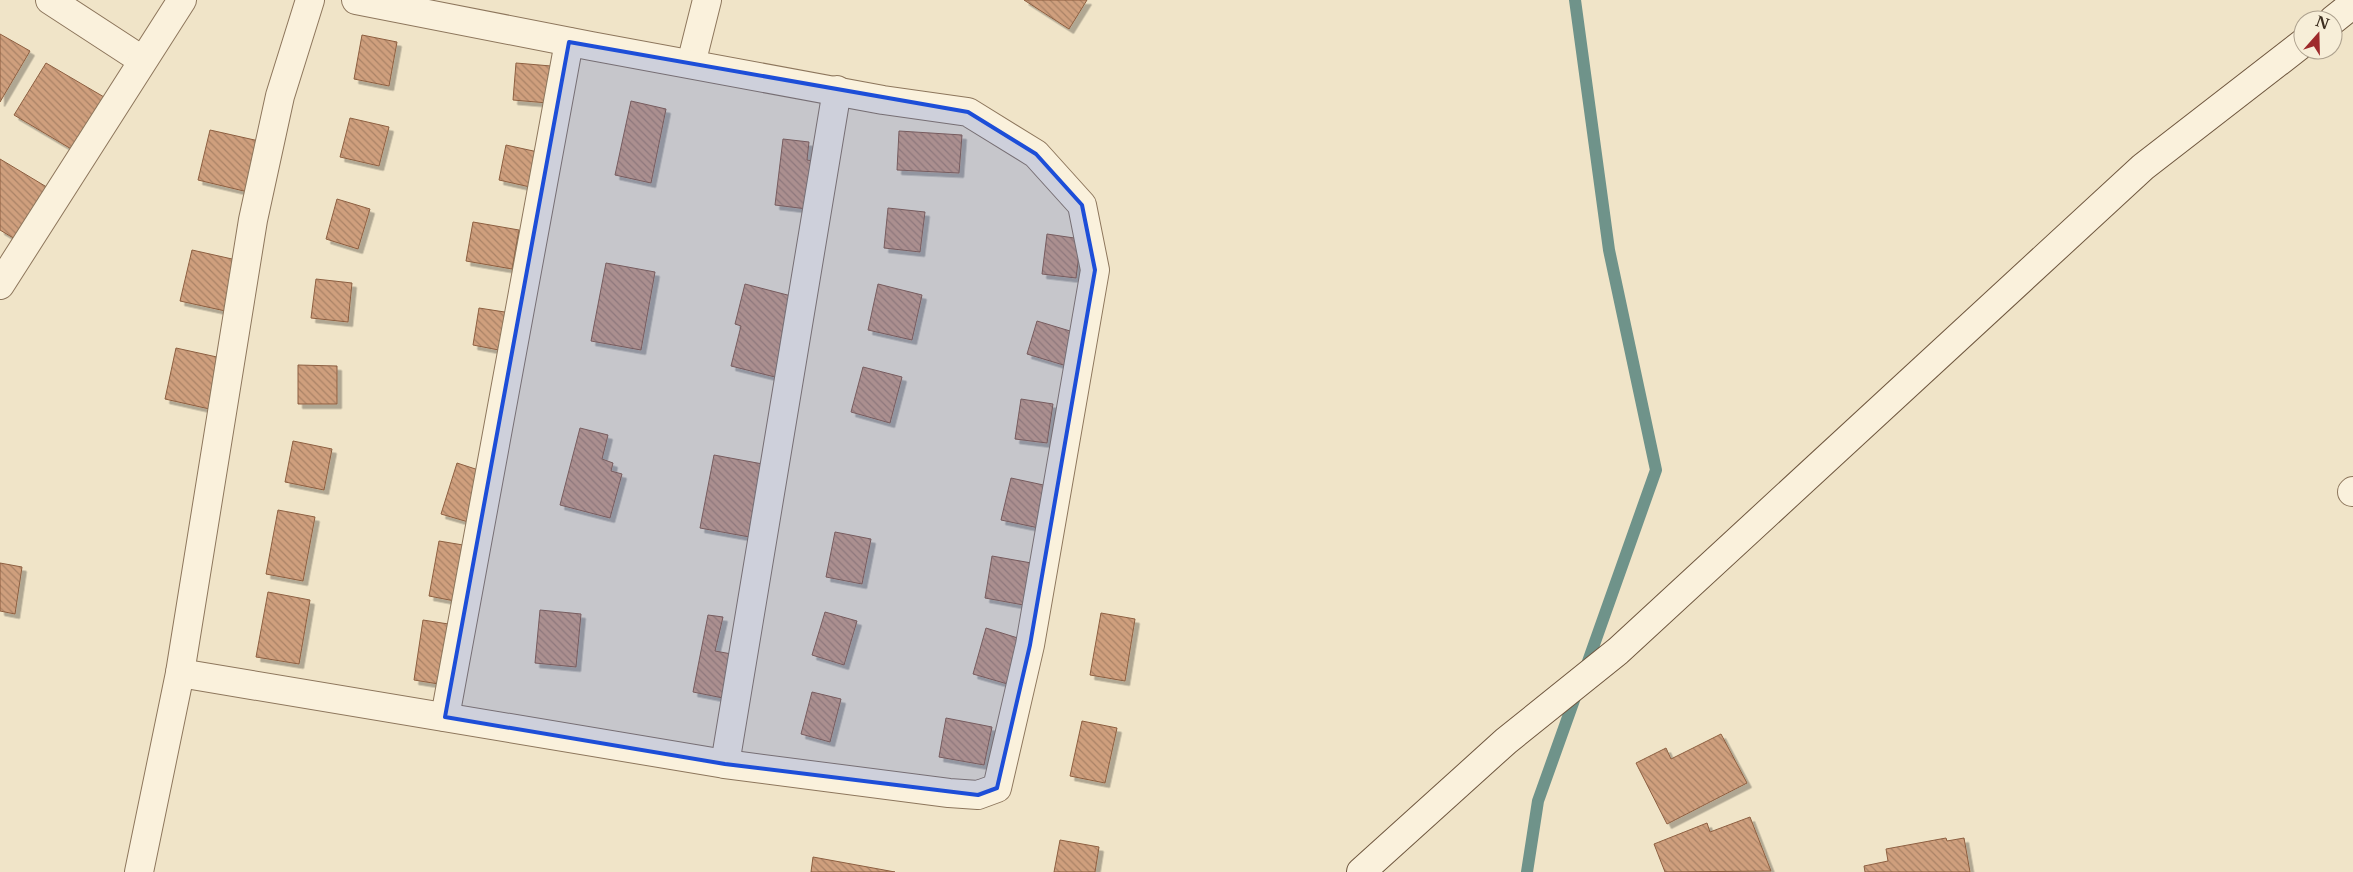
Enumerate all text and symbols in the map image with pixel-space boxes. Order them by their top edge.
north arrow [2293,10,2343,60]
text: N [2313,12,2332,33]

